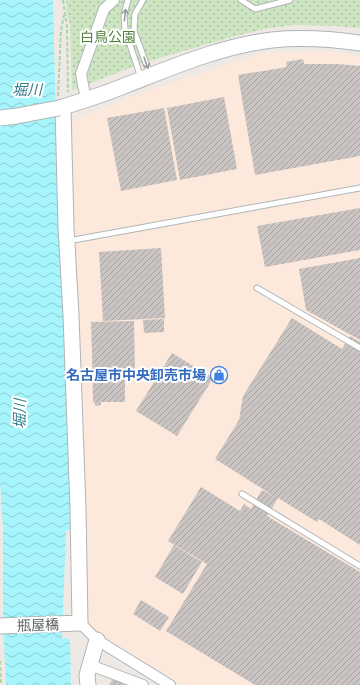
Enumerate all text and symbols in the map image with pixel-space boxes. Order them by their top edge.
one-way arrow [121,9,129,22]
park label: 白鳥公園 [80,28,136,46]
one-way arrow [143,56,150,69]
water label: 堀川 [12,80,44,99]
shop icon: 名古屋市中央卸売市場 [209,365,229,385]
place label: 名古屋市中央卸売市場 [66,366,206,384]
water label: 堀川 [10,397,29,429]
street label: 瓶屋橋 [17,615,59,635]

